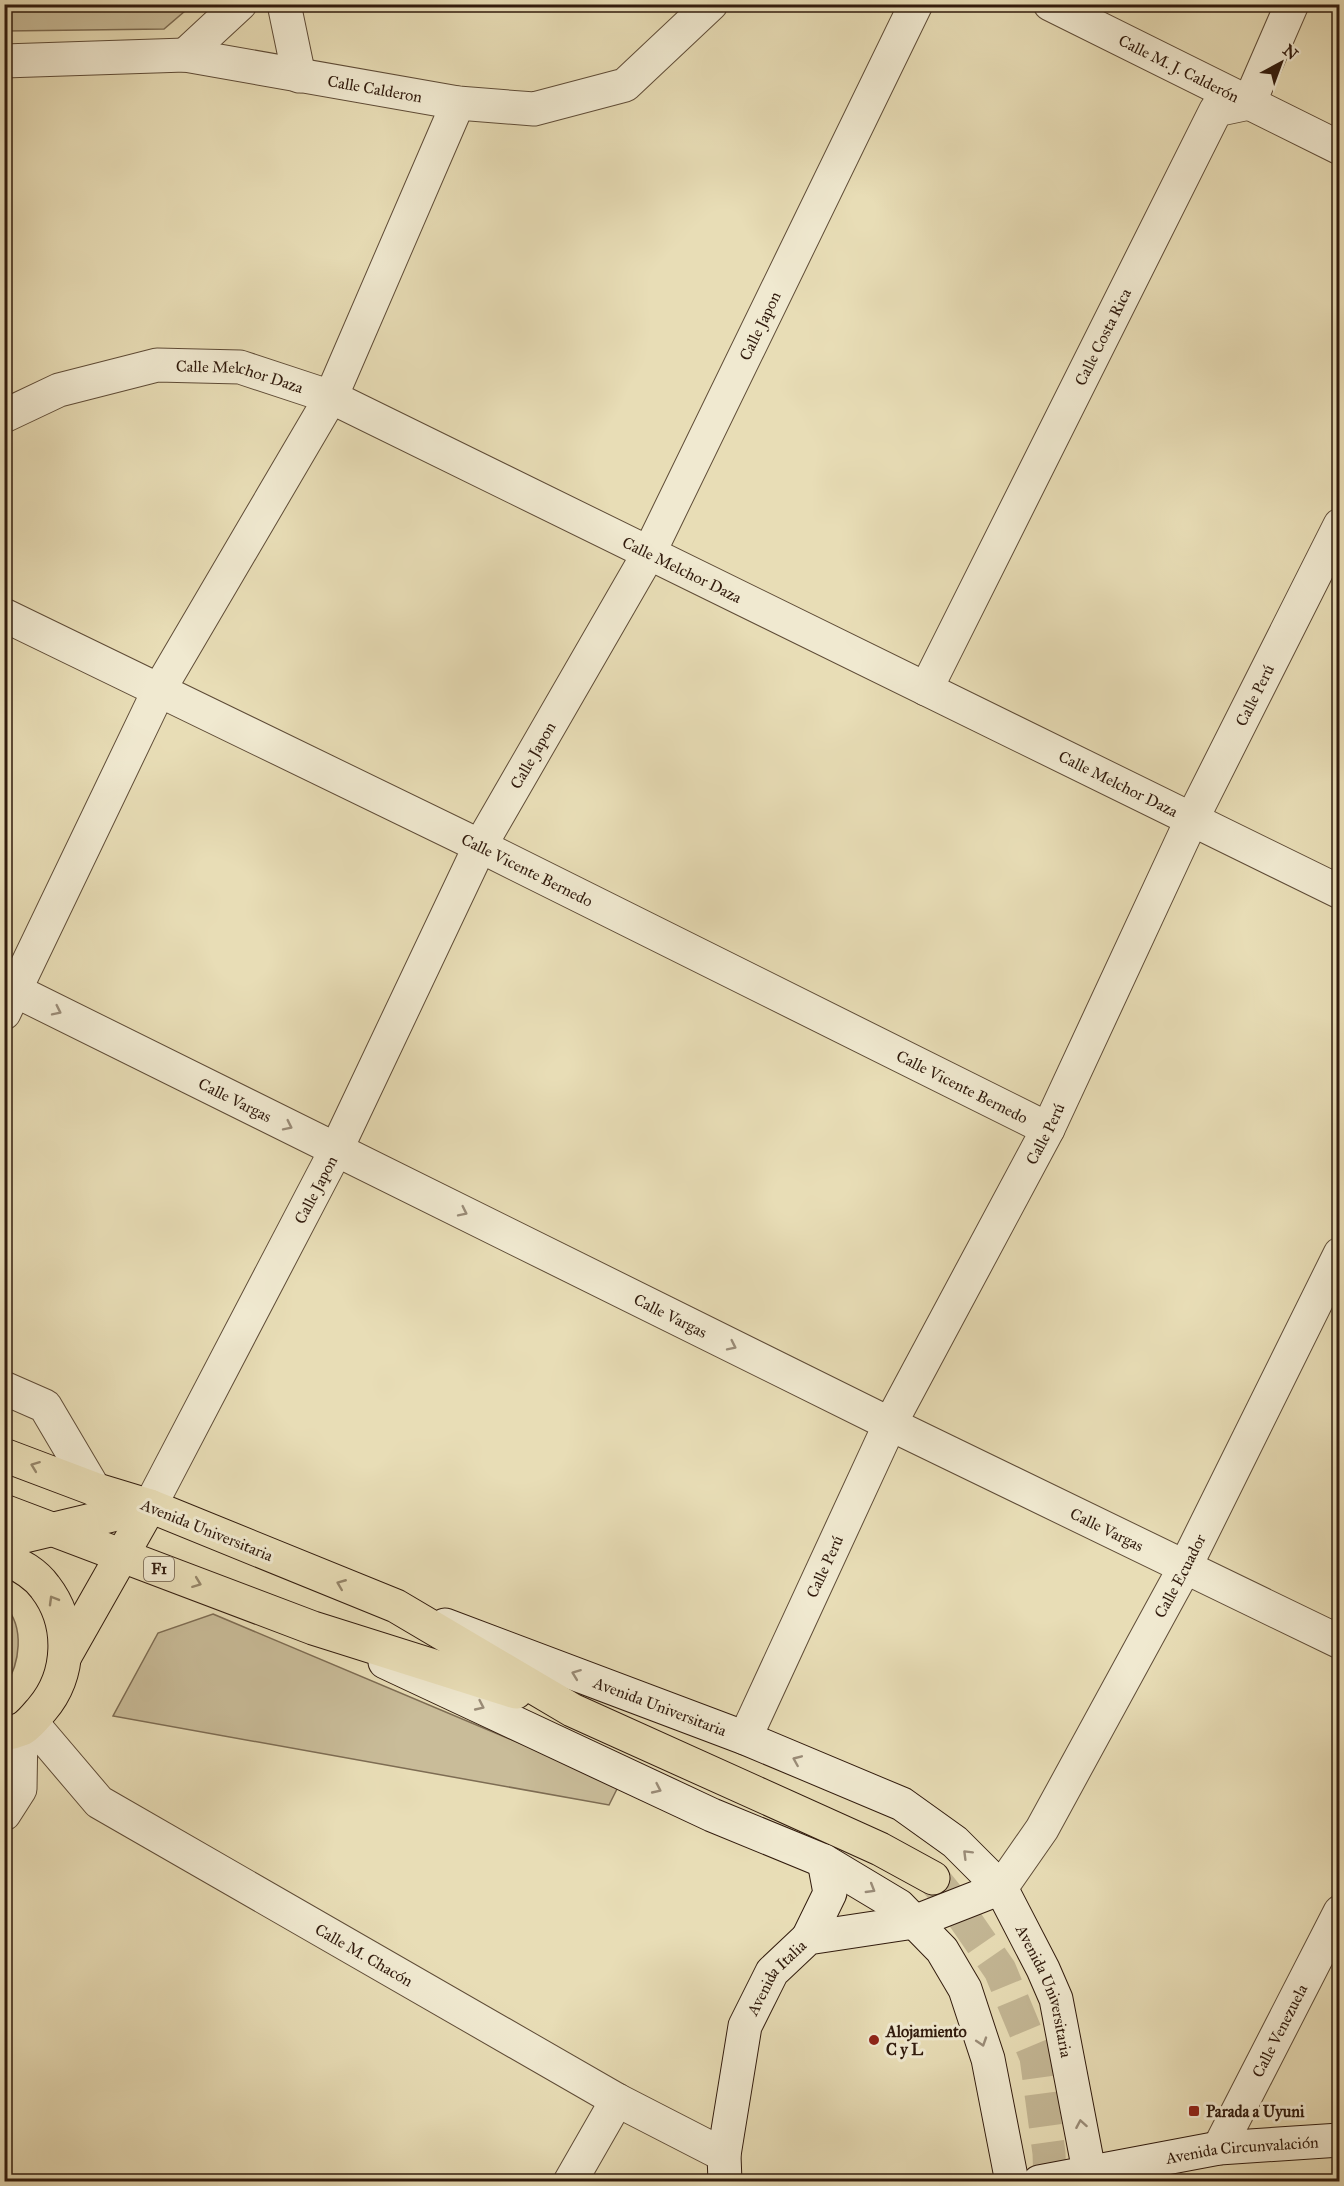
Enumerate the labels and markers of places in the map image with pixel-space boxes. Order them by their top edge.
place label: Alojamiento C y L [885,2022,967,2060]
marker: Alojamiento C y L [867,2033,881,2047]
place label: Parada a Uyuni [1206,2102,1305,2122]
marker: Parada a Uyuni [1187,2104,1201,2118]

